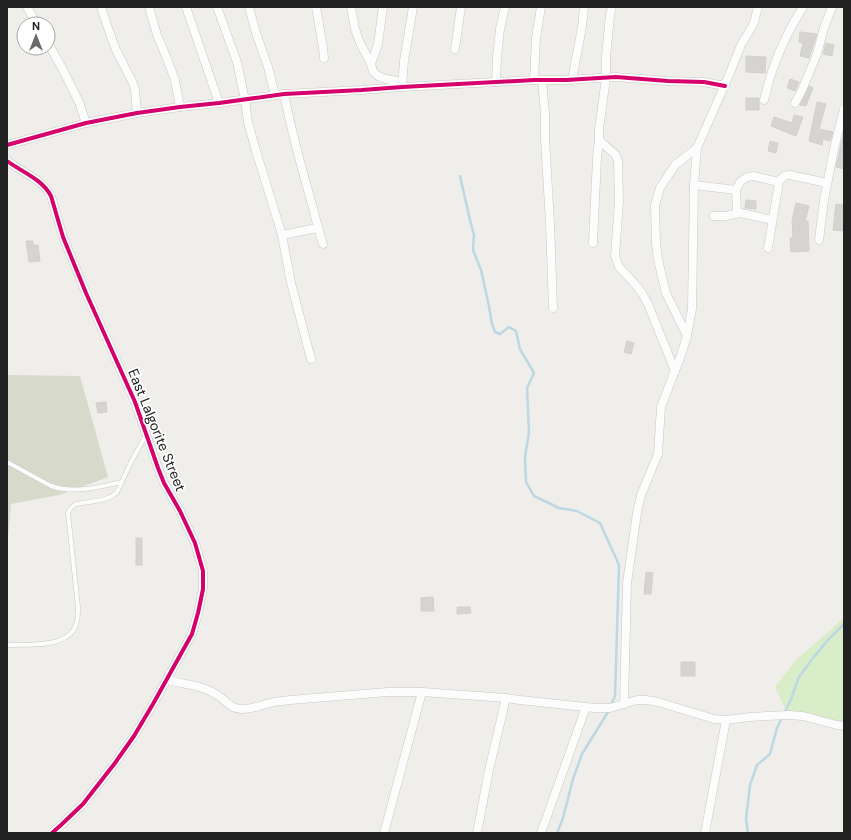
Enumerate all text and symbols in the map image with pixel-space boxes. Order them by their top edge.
north arrow [16,16,56,56]
text: N [32,19,40,33]
street label: East Lalgorite Street [124,366,190,494]

